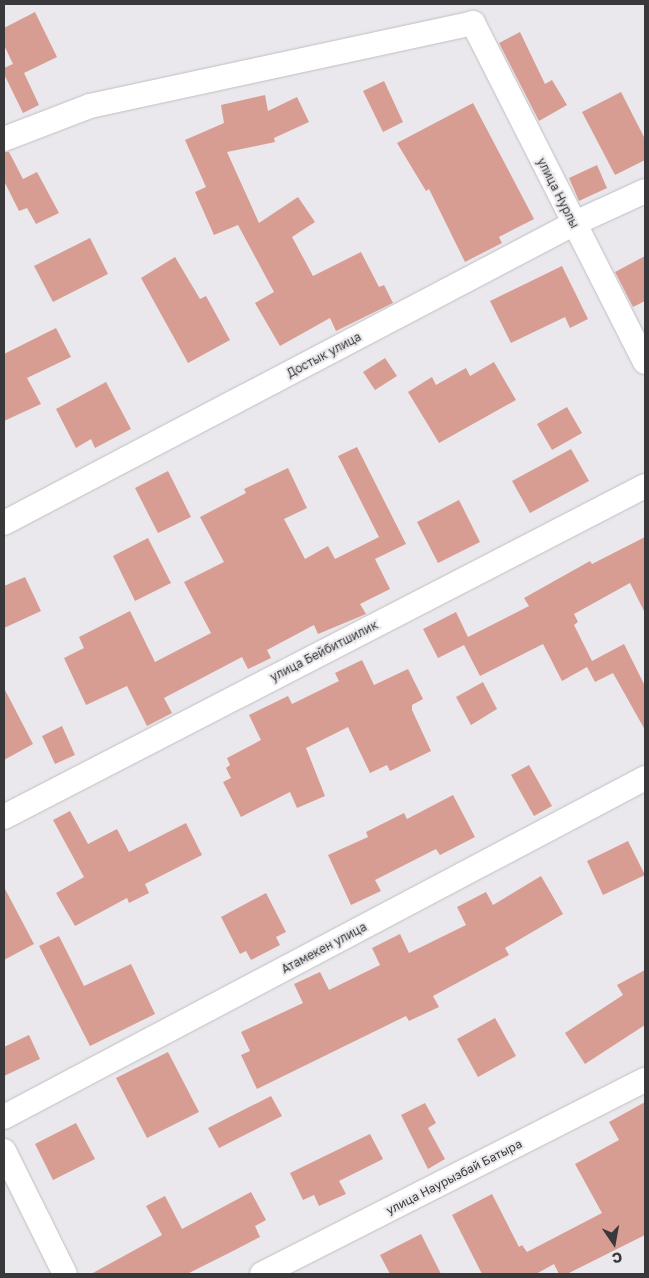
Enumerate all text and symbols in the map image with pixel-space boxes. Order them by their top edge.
street label: улица Нурлы [534,155,582,231]
street label: Достык улица [284,329,364,381]
street label: улица Бейбитшилик [268,618,380,684]
street label: Атамекен улица [279,919,369,977]
street label: улица Наурызбай Батыра [384,1136,524,1218]
north arrow [589,1218,639,1268]
text: С [611,1249,624,1268]

